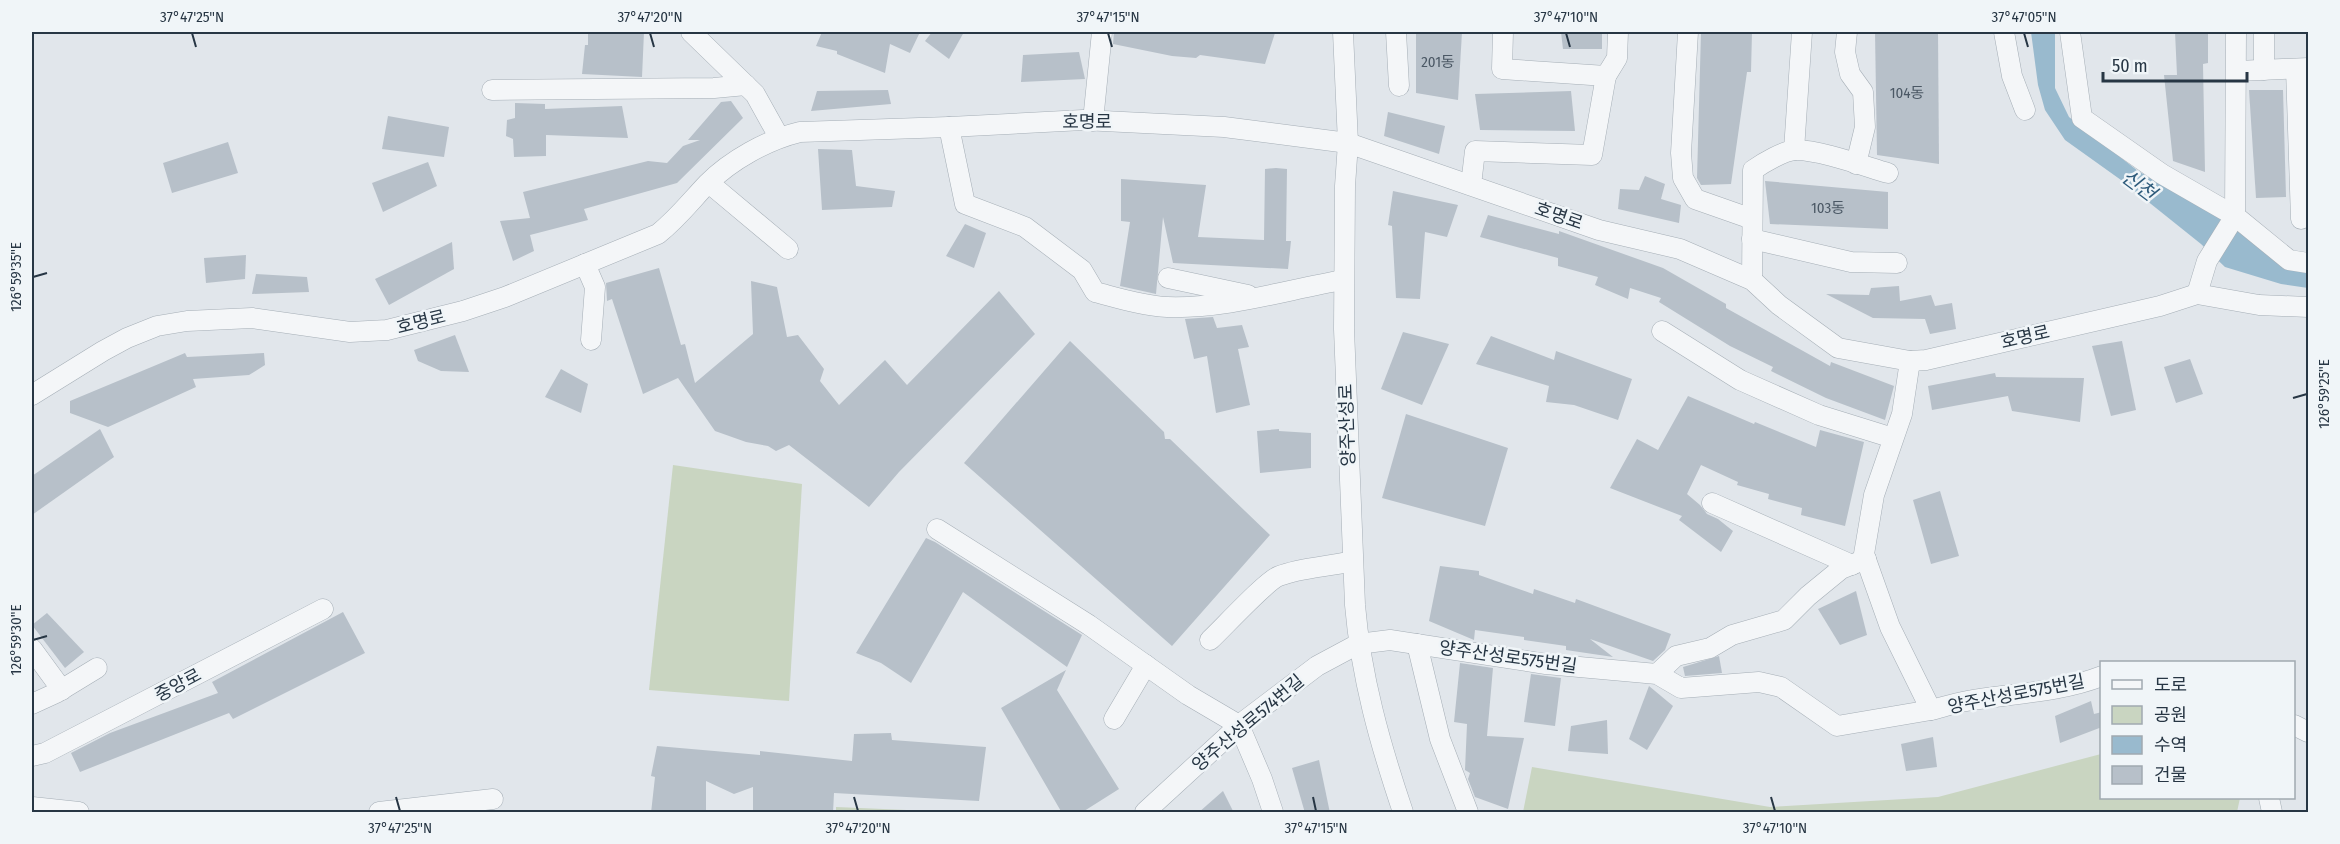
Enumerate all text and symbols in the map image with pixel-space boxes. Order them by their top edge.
text: 37°47'25"N [160,8,224,26]
text: 37°47'20"N [617,8,683,26]
text: 37°47'15"N [1076,8,1140,26]
text: 37°47'10"N [1534,8,1598,26]
text: 37°47'05"N [1991,8,2057,26]
scale bar [2103,45,2247,83]
house number: 201동 [1421,53,1455,71]
text: 50 m [2112,55,2148,77]
house number: 104동 [1890,84,1924,102]
street label: 호명로 [1062,111,1112,133]
water label: 신천 [2117,164,2163,207]
street label: 호명로 [1532,198,1586,234]
house number: 103동 [1811,199,1845,217]
text: 126°59'35"E [7,242,25,312]
street label: 호명로 [394,305,448,339]
street label: 호명로 [1998,321,2052,353]
text: 126°59'25"E [2315,359,2333,429]
street label: 양주산성로 [1335,383,1359,467]
text: 126°59'30"E [7,605,25,675]
street label: 양주산성로575번길 [1438,636,1578,678]
legend [2100,661,2295,799]
street label: 중앙로 [151,664,205,706]
street label: 양주산성로574번길 [1188,670,1308,776]
street label: 양주산성로575번길 [1946,670,2086,718]
text: 도로 [2154,674,2187,696]
text: 공원 [2154,704,2187,726]
text: 수역 [2154,734,2187,756]
text: 건물 [2154,764,2187,786]
text: 37°47'25"N [368,819,432,837]
text: 37°47'20"N [825,819,891,837]
text: 37°47'15"N [1284,819,1348,837]
text: 37°47'10"N [1743,819,1807,837]

